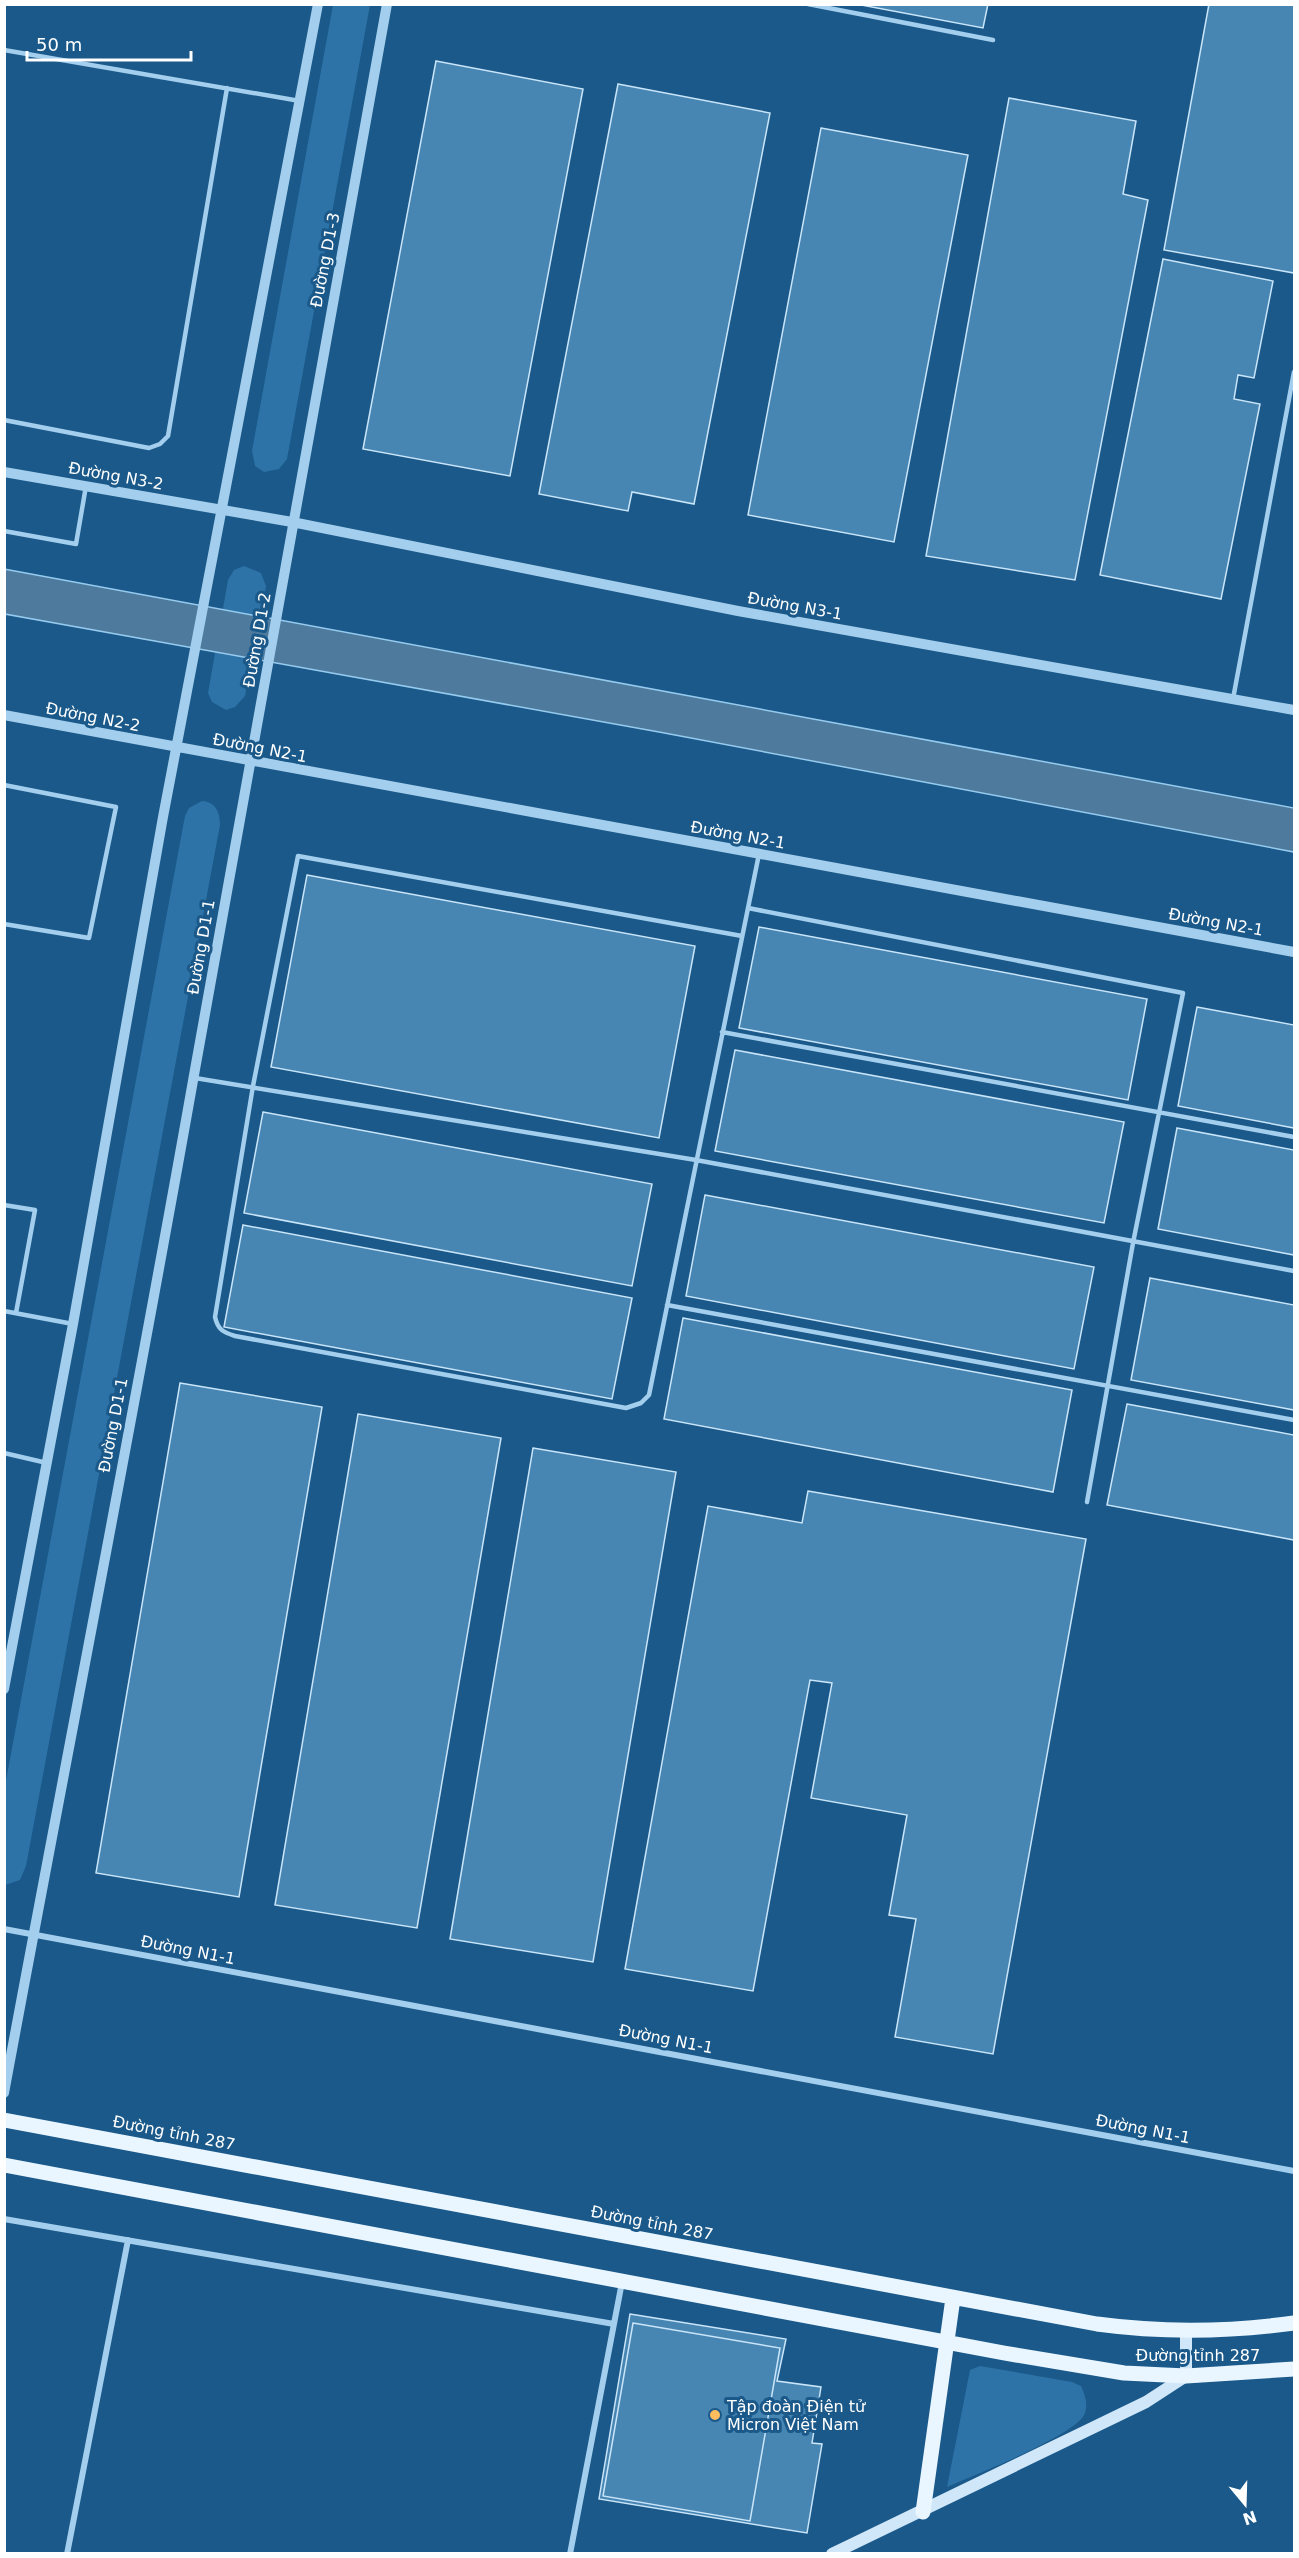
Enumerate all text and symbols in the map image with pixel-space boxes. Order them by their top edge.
scale bar [27,24,190,62]
text: 50 m [36,34,82,55]
street label: Đường D1-3 [306,211,344,309]
street label: Đường N3-2 [67,458,165,494]
street label: Đường N3-1 [746,588,844,624]
street label: Đường D1-2 [239,591,275,689]
street label: Đường N2-2 [44,699,142,735]
street label: Đường N2-1 [211,730,309,766]
street label: Đường N2-1 [689,817,787,853]
street label: Đường D1-1 [183,898,219,996]
street label: Đường N2-1 [1167,904,1265,940]
street label: Đường D1-1 [94,1376,132,1474]
street label: Đường N1-1 [139,1932,237,1968]
street label: Đường N1-1 [617,2021,715,2057]
street label: Đường N1-1 [1094,2111,1192,2147]
street label: Đường tỉnh 287 [111,2112,237,2154]
street label: Đường tỉnh 287 [589,2202,715,2244]
street label: Đường tỉnh 287 [1136,2346,1260,2365]
place label: Tập đoàn Điện tử Micron Việt Nam [726,2397,866,2434]
marker: Tập đoàn Điện tử Micron Việt Nam [708,2408,722,2422]
north arrow [1215,2474,1275,2534]
text: N [1240,2507,1259,2529]

